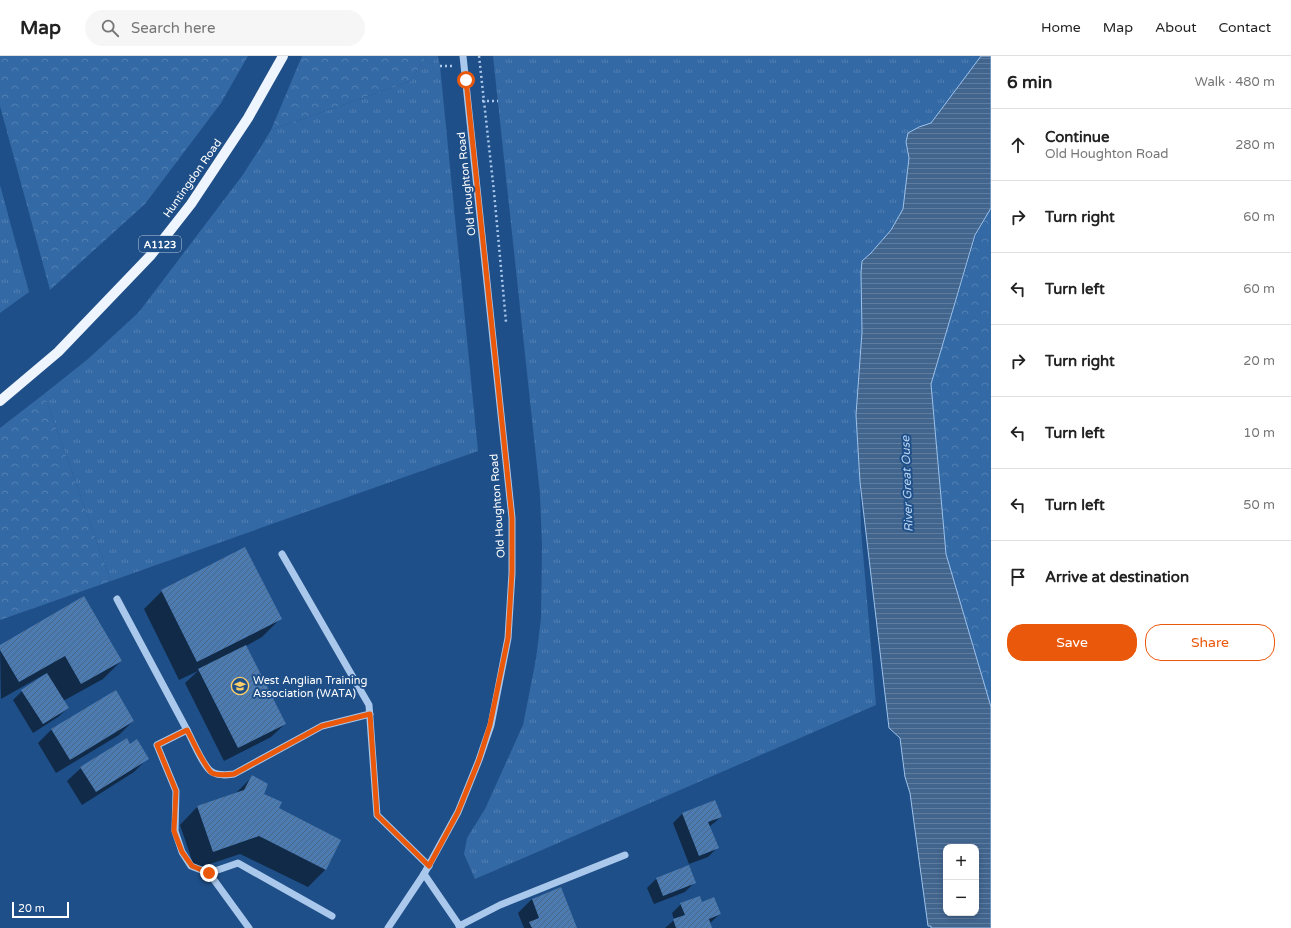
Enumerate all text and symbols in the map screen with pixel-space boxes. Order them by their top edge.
search box [85,10,365,46]
text: Map [20,17,61,39]
icon: search [99,17,121,39]
text: Search here [131,19,215,37]
text: Home [1041,19,1081,36]
text: Map [1103,19,1133,36]
text: About [1155,19,1197,36]
text: Contact [1219,19,1271,36]
route start [457,71,475,89]
text: 6 min [1007,72,1052,93]
text: Walk · 480 m [1195,74,1275,90]
text: Continue [1045,128,1109,146]
street label: Old Houghton Road [455,131,478,237]
icon: ahead [1007,134,1029,156]
street label: Huntingdon Road [160,136,224,220]
text: 280 m [1235,137,1275,153]
text: Old Houghton Road [1045,146,1168,162]
icon: right [1007,206,1029,228]
text: Turn right [1045,208,1115,226]
text: 60 m [1243,209,1275,225]
road number: A1123 [139,236,181,252]
icon: left [1007,278,1029,300]
text: Turn left [1045,280,1105,298]
text: 60 m [1243,281,1275,297]
icon: right [1007,350,1029,372]
text: Turn right [1045,352,1115,370]
text: 20 m [1243,353,1275,369]
icon: left [1007,422,1029,444]
text: Turn left [1045,424,1105,442]
text: 10 m [1243,425,1275,441]
water label: River Great Ouse [898,434,916,532]
street label: Old Houghton Road [487,453,508,559]
icon: left [1007,494,1029,516]
text: Turn left [1045,496,1105,514]
text: 50 m [1243,497,1275,513]
icon: arrive [1007,566,1029,588]
text: Arrive at destination [1045,568,1189,586]
button: Save [1007,624,1137,661]
button: Share [1145,624,1275,661]
place label: West Anglian Training Association (WATA) [253,674,367,700]
school or university icon: West Anglian Training Association (WATA) [230,676,250,696]
map controls [943,844,979,916]
button: + [943,844,979,880]
route end [200,864,218,882]
button: − [943,880,979,916]
scale bar [12,900,69,919]
text: 20 m [18,902,45,915]

